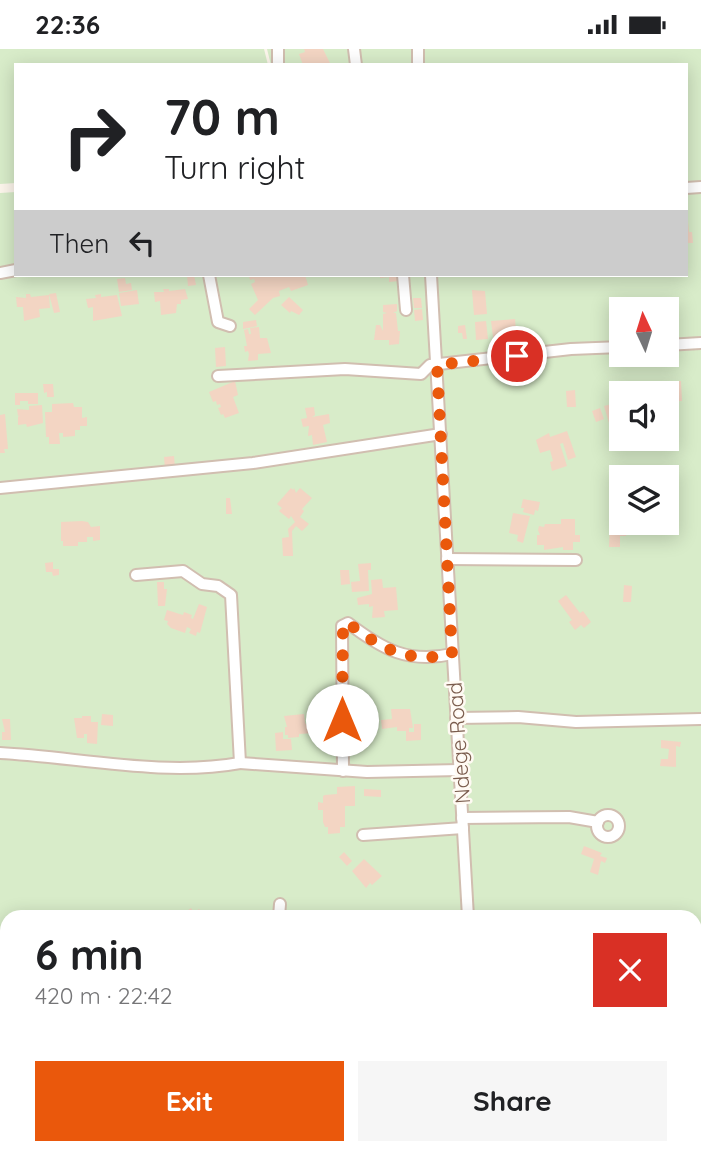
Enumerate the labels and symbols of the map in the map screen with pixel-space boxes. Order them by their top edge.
north arrow [609,297,679,367]
pin [487,326,547,386]
street label: Ndege Road [441,681,475,805]
position arrow [305,683,379,757]

